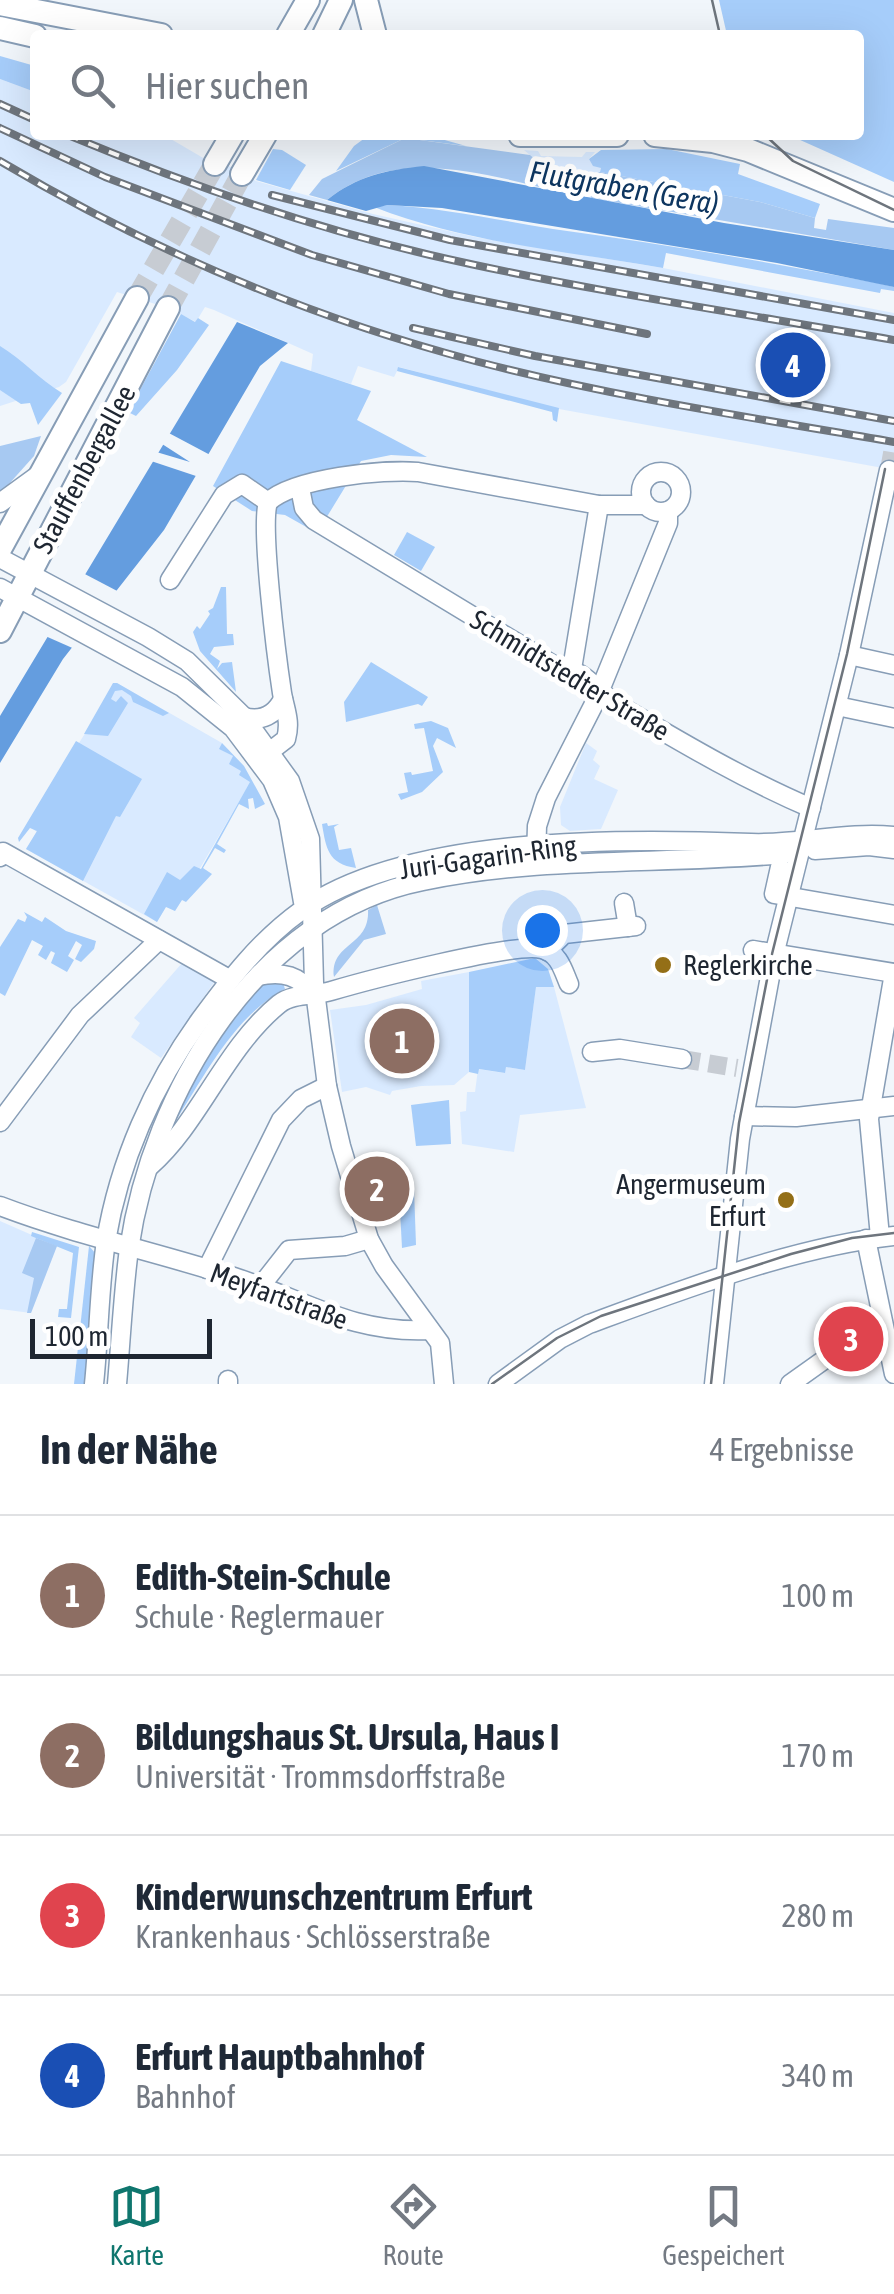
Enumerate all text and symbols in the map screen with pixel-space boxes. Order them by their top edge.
search box [30,30,864,140]
icon: search [65,58,120,113]
text: Hier suchen [145,64,309,107]
water label: Flutgraben (Gera) [527,154,721,220]
pin: 4 [760,328,826,402]
street label: Stauffenbergallee [26,380,142,558]
street label: Schmidtstedter Straße [465,603,675,747]
street label: Juri-Gagarin-Ring [398,829,578,885]
your location [517,905,568,956]
place label: Reglerkirche [683,949,813,981]
marker: Reglerkirche [652,954,674,976]
pin: 1 [370,1004,434,1078]
pin: 2 [344,1152,410,1226]
place label: Angermuseum Erfurt [616,1168,766,1232]
marker: Angermuseum Erfurt [775,1189,797,1211]
street label: Meyfartstraße [206,1256,352,1336]
pin: 3 [818,1302,884,1376]
scale bar [30,1314,212,1358]
text: 100 m [45,1320,108,1352]
text: In der Nähe [40,1425,218,1473]
text: 4 Ergebnisse [710,1431,854,1468]
text: Edith-Stein-Schule [135,1555,391,1598]
text: 1 [65,1577,80,1614]
text: 100 m [781,1577,854,1614]
text: Schule · Reglermauer [135,1598,383,1635]
text: Bildungshaus St. Ursula, Haus I [135,1715,559,1758]
text: 2 [65,1737,80,1774]
text: 170 m [781,1737,854,1774]
text: Universität · Trommsdorffstraße [135,1758,506,1795]
text: Kinderwunschzentrum Erfurt [135,1875,532,1918]
text: 3 [65,1897,80,1934]
text: 280 m [781,1897,854,1934]
text: Krankenhaus · Schlösserstraße [135,1918,490,1955]
text: Erfurt Hauptbahnhof [135,2035,424,2078]
text: 4 [65,2057,80,2094]
text: 340 m [781,2057,854,2094]
text: Bahnhof [135,2078,235,2115]
tab: Karte [109,2179,164,2271]
tab: Route [383,2179,444,2271]
tab: Gespeichert [662,2179,785,2271]

